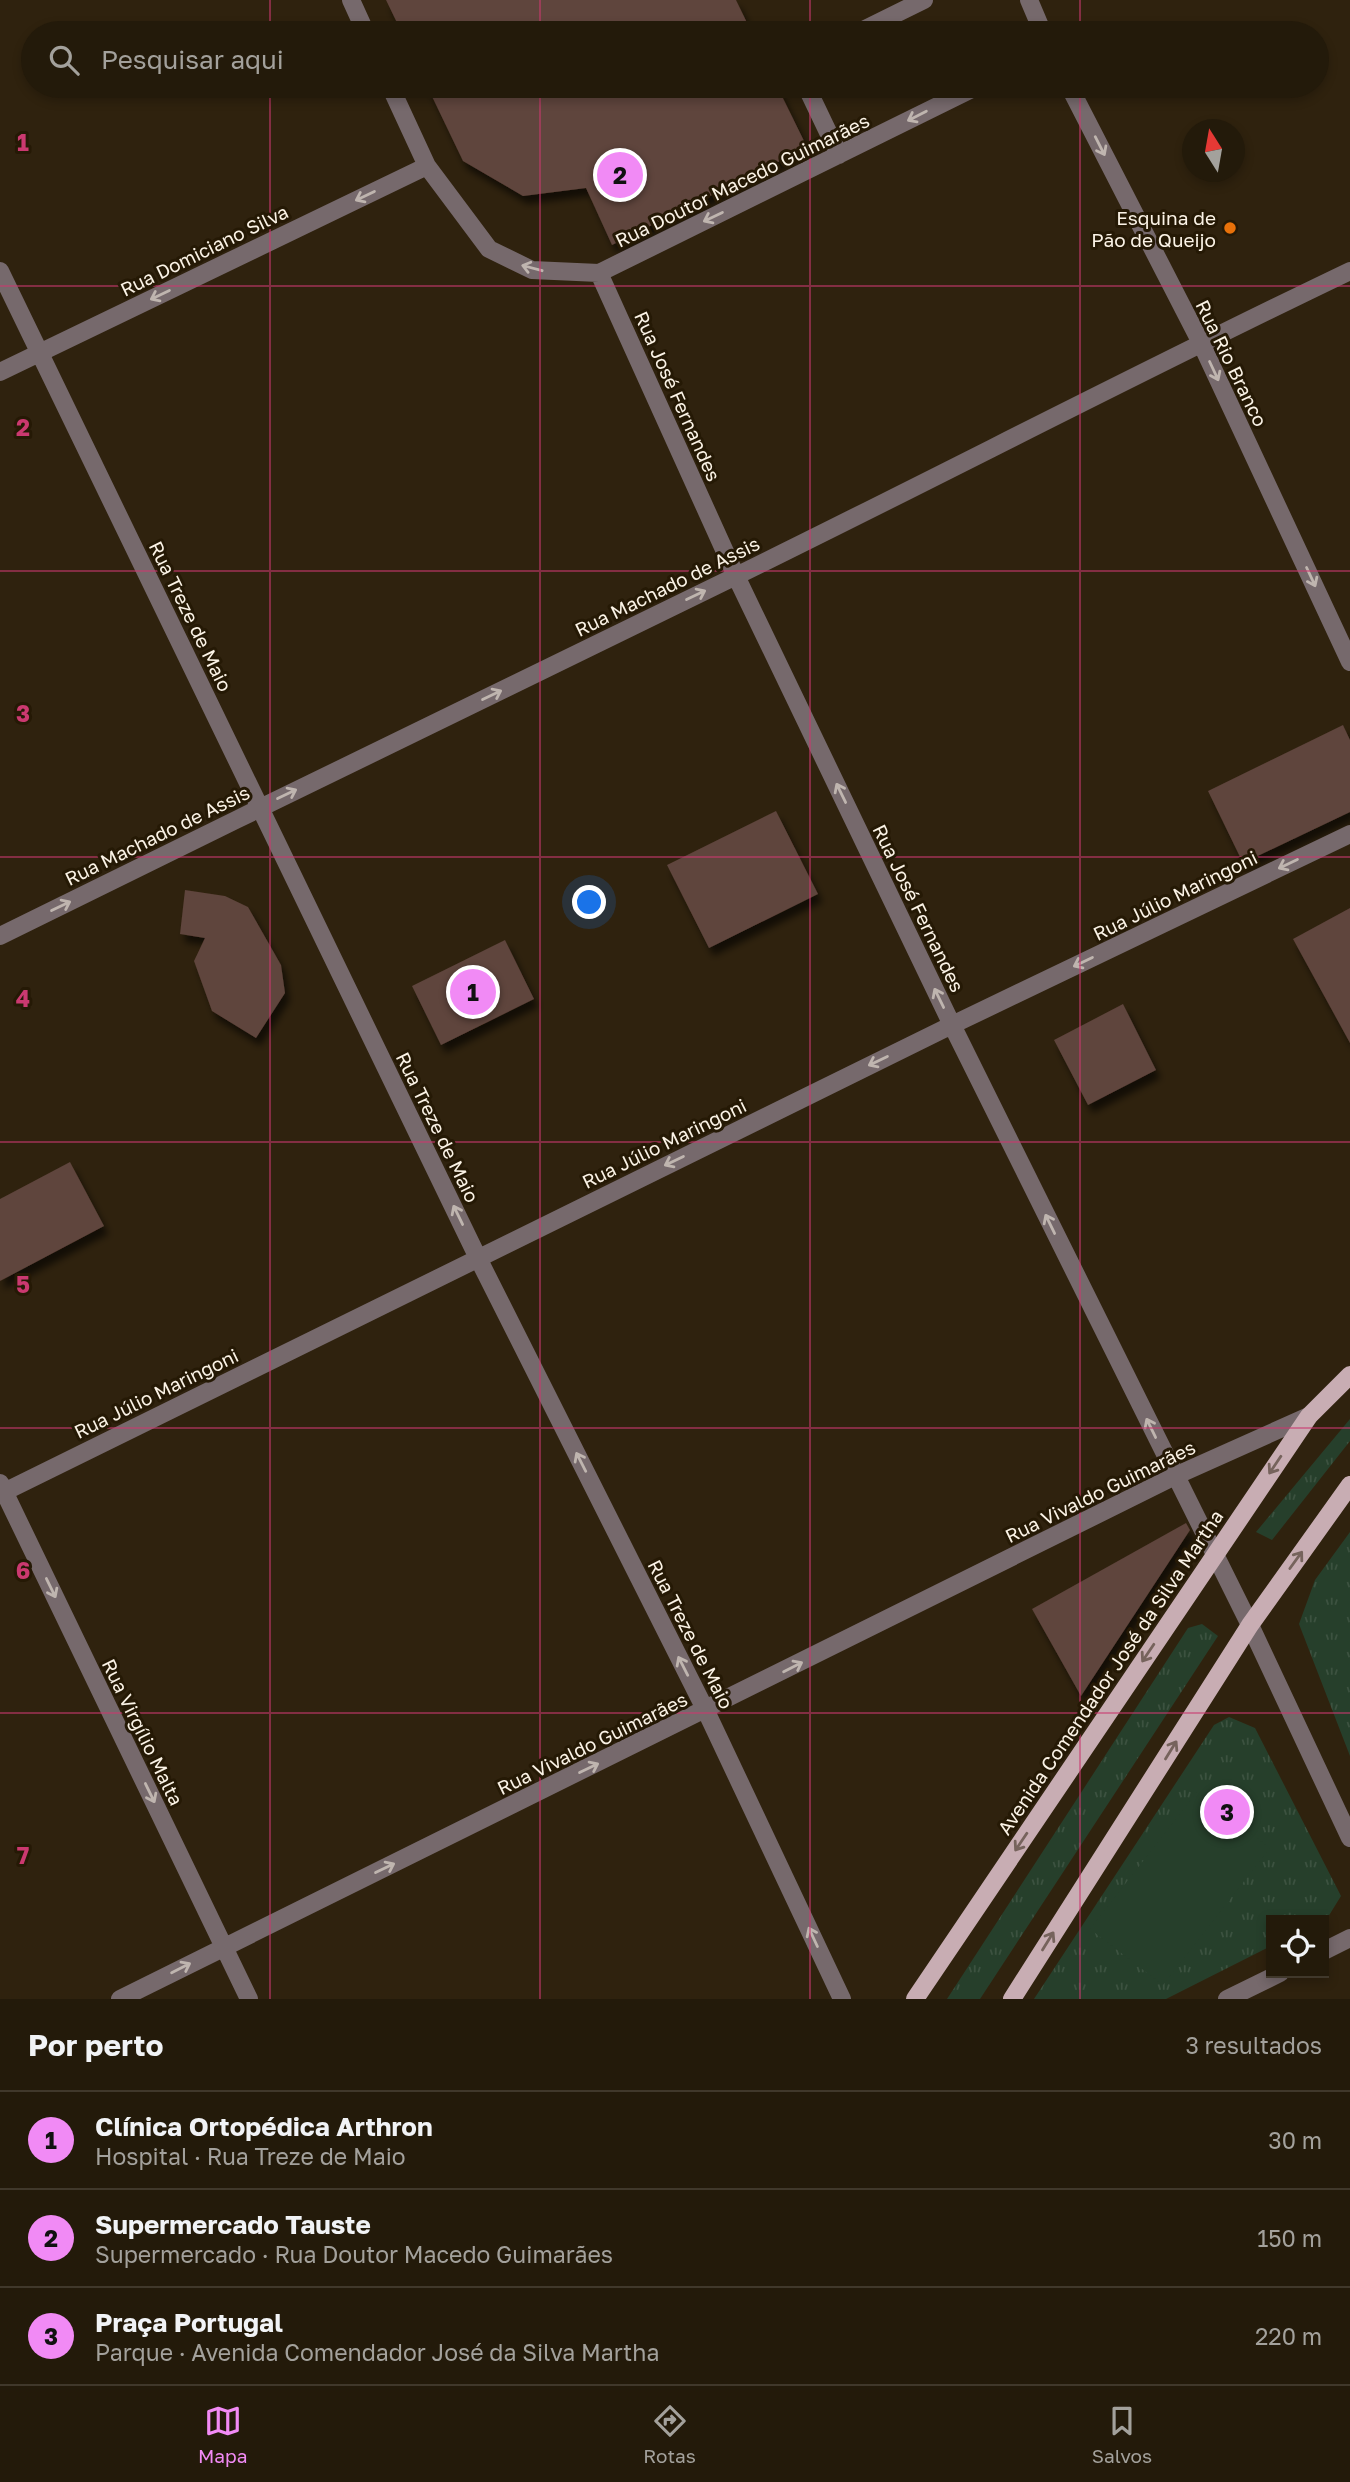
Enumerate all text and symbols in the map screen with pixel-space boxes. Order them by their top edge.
search box [21,21,1329,98]
icon: search [45,41,83,79]
text: Pesquisar aqui [101,44,284,75]
street label: Rua Doutor Macedo Guimarães [611,108,873,252]
one-way arrow [907,110,928,124]
north arrow [1182,119,1245,182]
text: 1 [17,128,29,156]
one-way arrow [1094,136,1108,156]
pin: 2 [597,149,643,201]
one-way arrow [355,190,376,203]
street label: Rua Domiciano Silva [116,199,292,301]
place label: Esquina de Pão de Queijo [1091,206,1216,251]
one-way arrow [703,211,724,225]
marker: Esquina de Pão de Queijo [1222,220,1238,236]
one-way arrow [521,261,543,274]
one-way arrow [150,288,171,302]
street label: Rua Rio Branco [1191,296,1273,430]
street label: Rua José Fernandes [630,307,726,485]
one-way arrow [1208,360,1221,381]
text: 2 [16,413,30,441]
street label: Rua Machado de Assis [571,531,763,641]
street label: Rua Treze de Maio [145,537,237,695]
one-way arrow [1304,566,1318,587]
one-way arrow [685,588,706,602]
one-way arrow [481,687,502,701]
text: 3 [16,699,30,727]
street label: Rua Machado de Assis [61,780,253,890]
one-way arrow [833,783,847,804]
one-way arrow [276,786,297,800]
street label: Rua José Fernandes [868,820,970,996]
street label: Rua Júlio Maringoni [1089,845,1261,945]
one-way arrow [1278,857,1299,871]
your location [572,885,606,919]
one-way arrow [50,898,71,912]
one-way arrow [1073,956,1094,969]
pin: 1 [450,966,496,1018]
text: 4 [16,984,30,1012]
one-way arrow [932,988,945,1009]
street label: Rua Treze de Maio [392,1048,484,1206]
one-way arrow [868,1054,889,1068]
street label: Rua Júlio Maringoni [578,1093,750,1193]
one-way arrow [664,1155,685,1169]
one-way arrow [450,1205,464,1226]
one-way arrow [1043,1214,1057,1235]
text: 5 [16,1270,30,1298]
street label: Rua Júlio Maringoni [70,1343,242,1443]
one-way arrow [1144,1418,1158,1439]
street label: Rua Vivaldo Guimarães [1001,1435,1199,1547]
one-way arrow [574,1452,588,1473]
one-way arrow [1268,1455,1283,1474]
street label: Avenida Comendador José da Silva Martha [992,1505,1228,1839]
one-way arrow [1289,1551,1303,1570]
text: 6 [16,1556,30,1584]
street label: Rua Treze de Maio [643,1556,739,1712]
one-way arrow [45,1577,58,1598]
one-way arrow [1141,1643,1155,1662]
street label: Rua Virgílio Malta [98,1655,188,1809]
one-way arrow [676,1656,690,1677]
one-way arrow [782,1660,803,1674]
street label: Rua Vivaldo Guimarães [493,1687,691,1799]
one-way arrow [1164,1740,1178,1760]
one-way arrow [578,1760,599,1774]
one-way arrow [143,1782,157,1803]
pin: 3 [1204,1786,1250,1838]
one-way arrow [1013,1832,1028,1851]
text: 7 [17,1841,29,1869]
one-way arrow [374,1860,395,1874]
map controls [1266,1915,1329,1978]
button: locate [1266,1915,1329,1978]
one-way arrow [806,1927,819,1948]
one-way arrow [1042,1932,1056,1952]
one-way arrow [170,1961,191,1975]
text: Por perto [28,2027,163,2063]
text: 3 resultados [1185,2031,1322,2059]
text: Clínica Ortopédica Arthron [95,2111,433,2142]
text: 1 [45,2126,57,2154]
text: 30 m [1268,2126,1322,2154]
text: Hospital · Rua Treze de Maio [95,2142,406,2170]
text: Supermercado Tauste [95,2209,371,2240]
text: 2 [44,2224,58,2252]
text: 150 m [1257,2224,1322,2252]
text: Supermercado · Rua Doutor Macedo Guimarães [95,2240,613,2268]
text: Praça Portugal [95,2307,283,2338]
text: 3 [44,2322,58,2350]
text: 220 m [1255,2322,1322,2350]
text: Parque · Avenida Comendador José da Silva Martha [95,2338,659,2366]
tab: Mapa [198,2402,247,2467]
tab: Rotas [643,2402,696,2467]
tab: Salvos [1092,2402,1152,2467]

